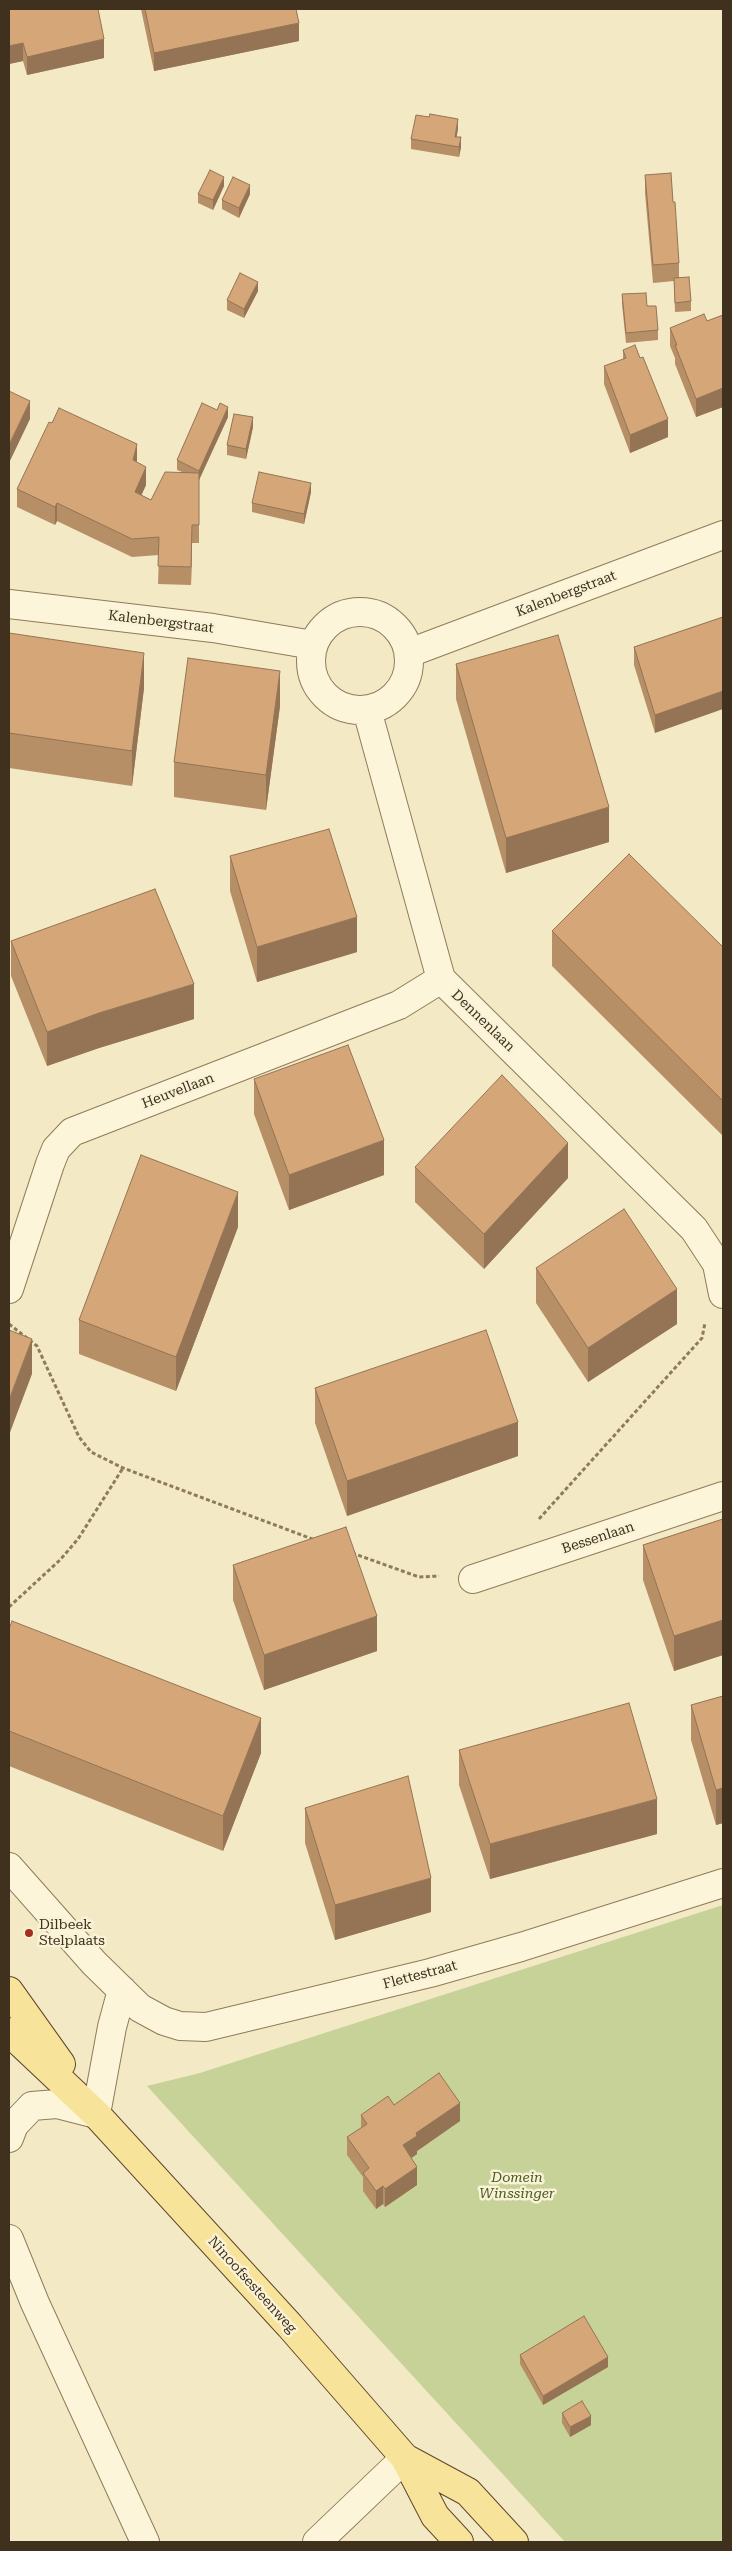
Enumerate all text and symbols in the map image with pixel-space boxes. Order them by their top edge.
street label: Kalenbergstraat [513,567,619,621]
street label: Kalenbergstraat [107,607,215,637]
street label: Dennenlaan [448,987,518,1055]
street label: Heuvellaan [139,1070,217,1112]
street label: Bessenlaan [560,1518,636,1558]
place label: Dilbeek Stelplaats [39,1917,105,1950]
marker: Dilbeek Stelplaats [23,1927,35,1939]
street label: Flettestraat [381,1957,459,1993]
park label: Domein Winssinger [479,2170,555,2202]
street label: Ninoofsesteenweg [204,2233,300,2337]

